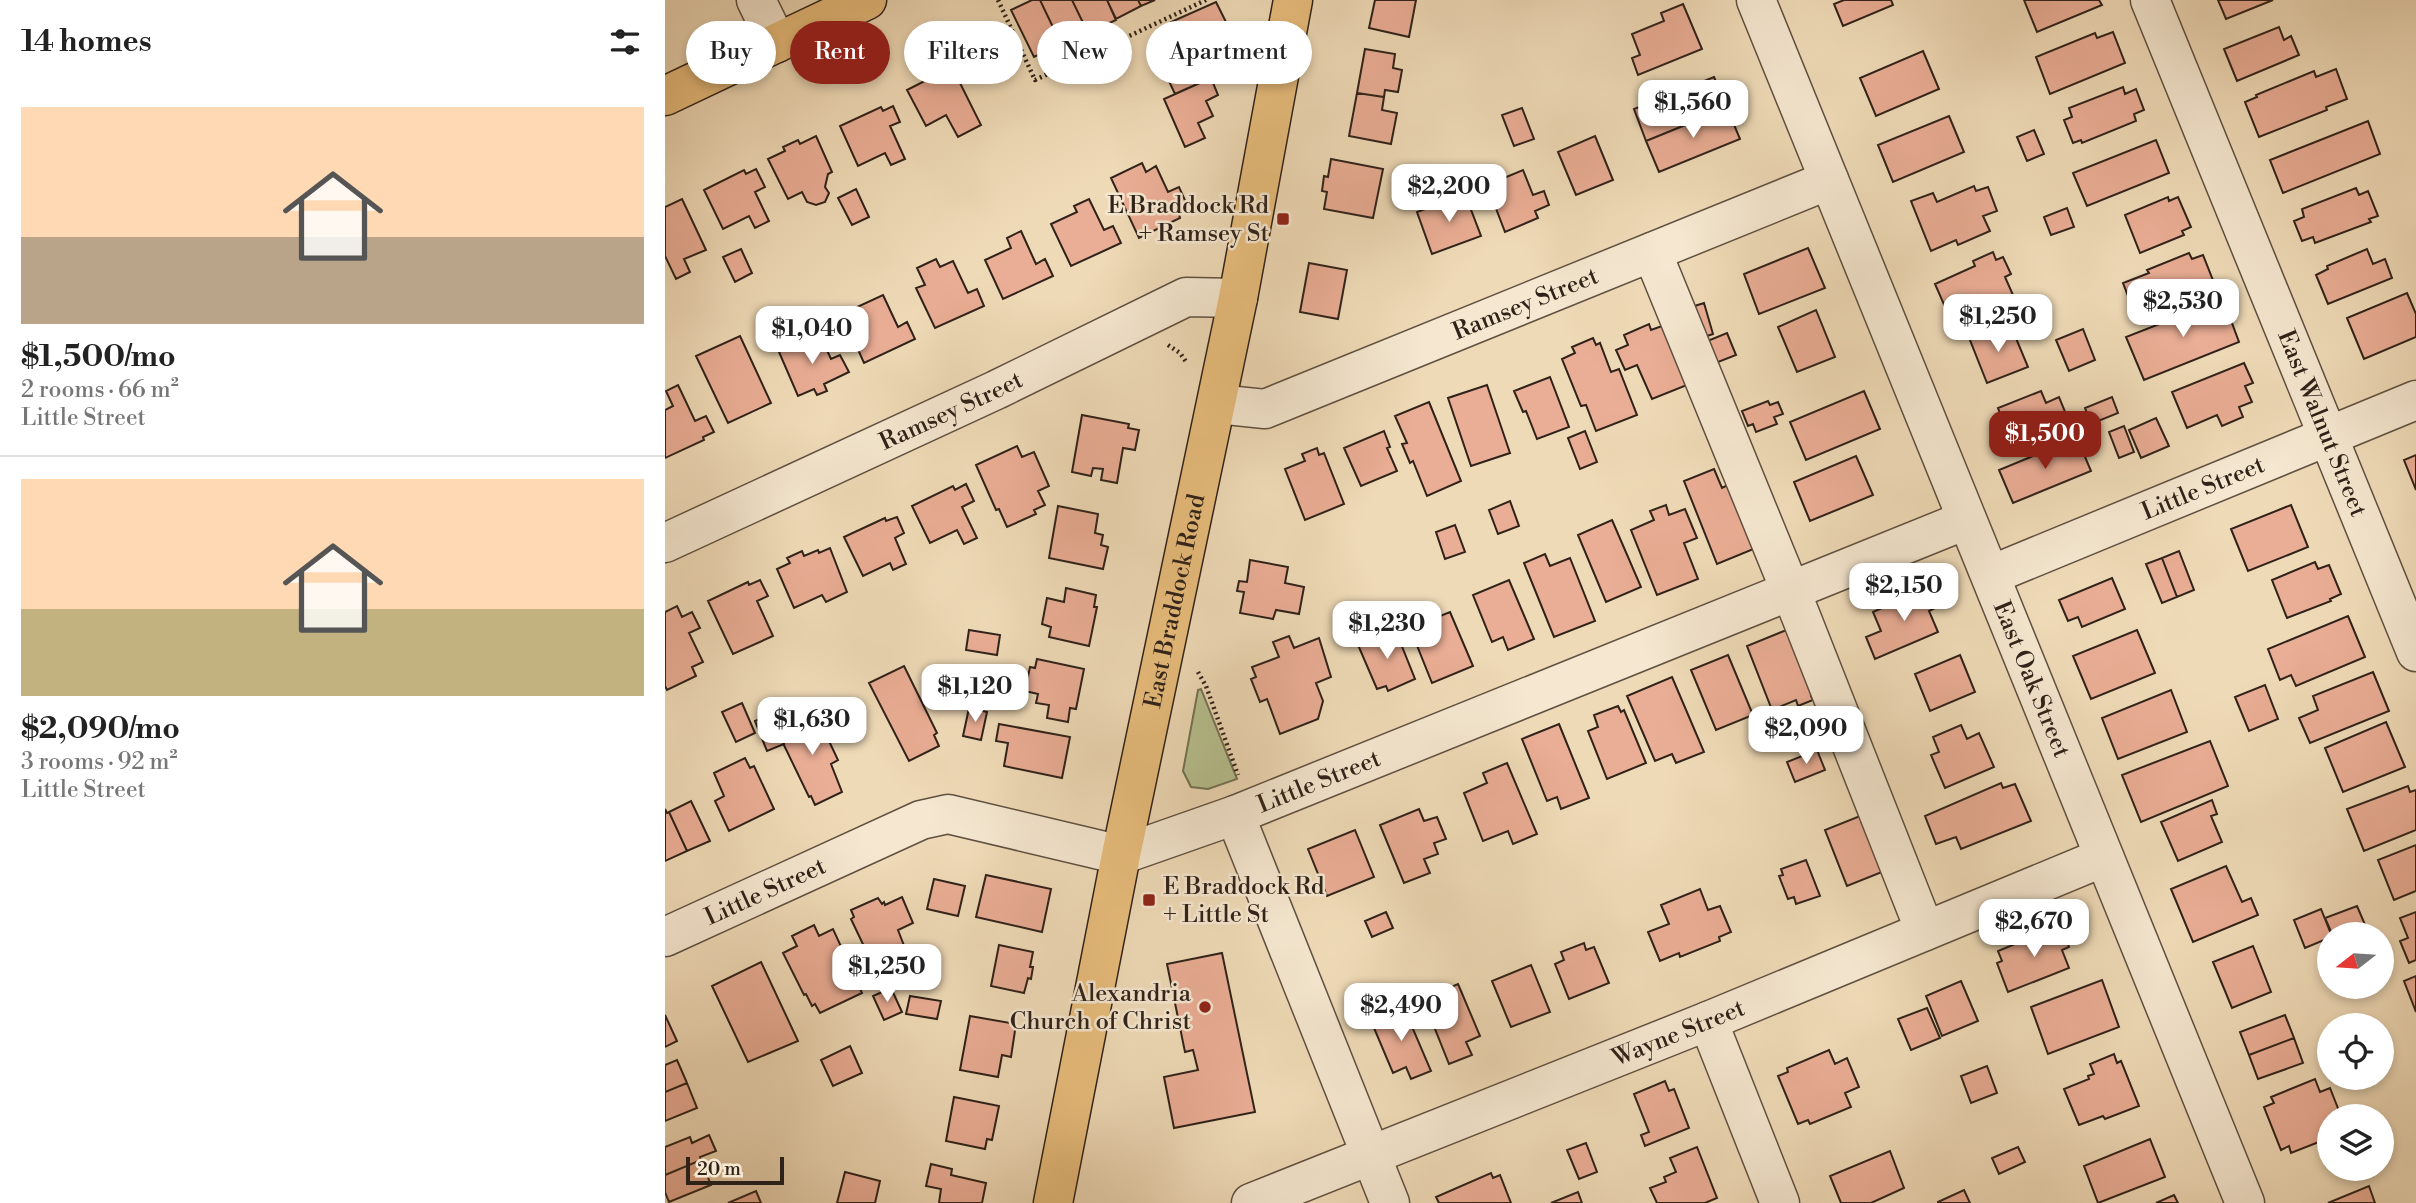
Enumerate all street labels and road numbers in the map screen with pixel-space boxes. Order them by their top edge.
street label: Ramsey Street [1448,261,1603,347]
street label: East Walnut Street [2270,326,2373,522]
street label: Ramsey Street [875,365,1028,458]
street label: Little Street [2137,450,2270,527]
street label: East Braddock Road [1138,491,1213,711]
street label: East Oak Street [1986,597,2077,763]
street label: Little Street [1253,744,1386,820]
street label: Little Street [700,851,831,933]
street label: Wayne Street [1607,993,1750,1074]

